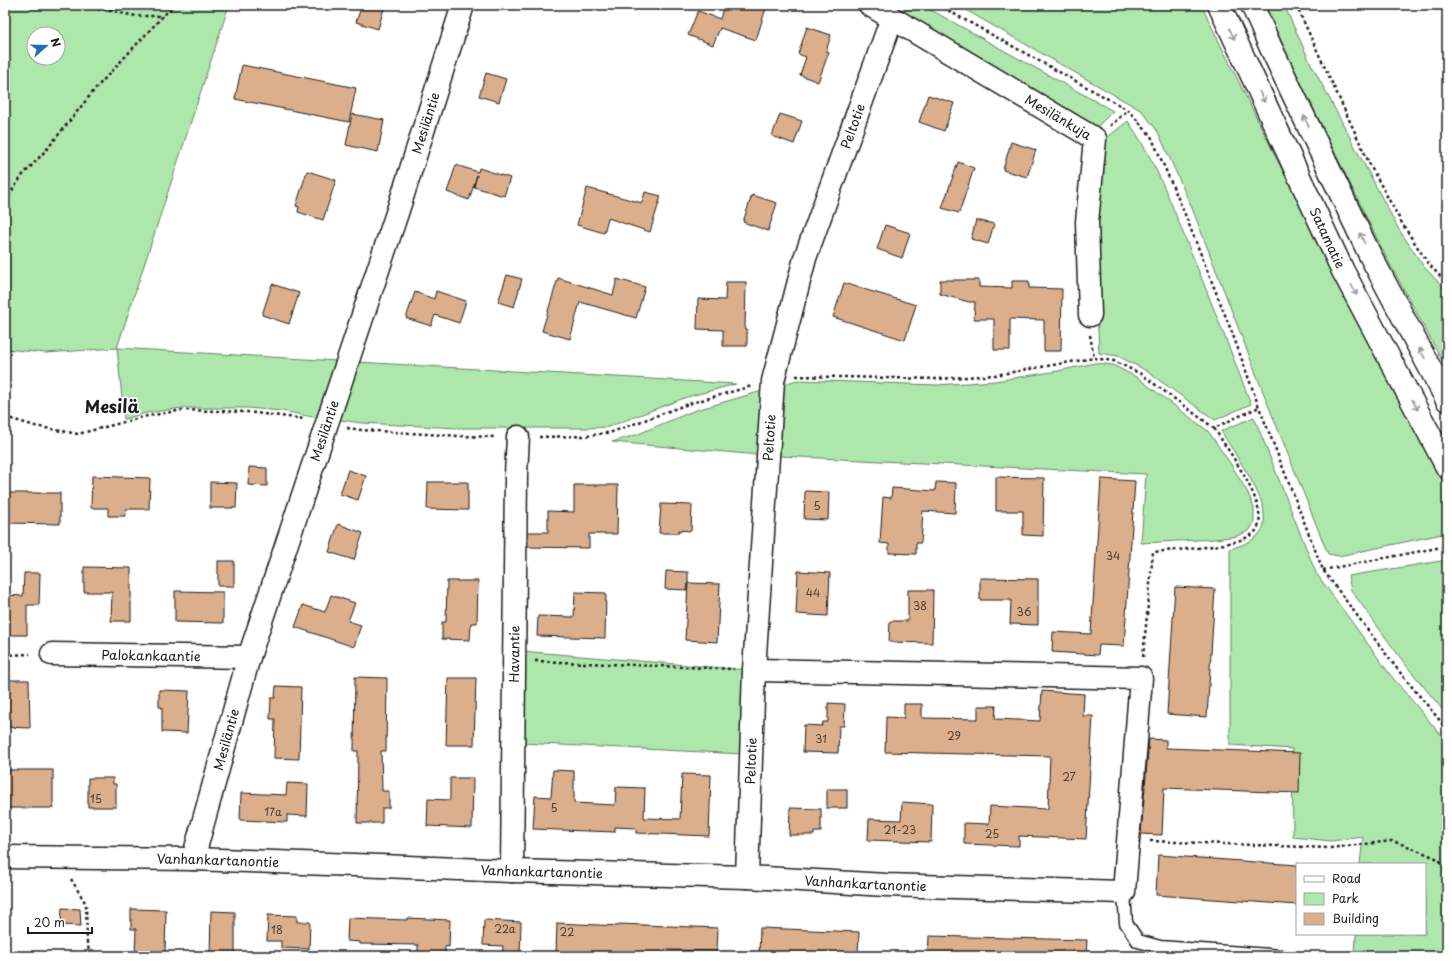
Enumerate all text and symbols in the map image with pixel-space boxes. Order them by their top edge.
north arrow [26,26,66,66]
one-way arrow [1229,27,1236,39]
text: N [46,35,65,50]
street label: Mesilänkuja [1022,89,1096,144]
street label: Mesiläntie [406,90,444,156]
one-way arrow [1259,91,1266,103]
street label: Peltotie [835,101,869,151]
one-way arrow [1302,115,1309,127]
street label: Satamatie [1306,204,1350,271]
one-way arrow [1358,232,1365,244]
one-way arrow [1351,284,1358,296]
one-way arrow [1418,348,1426,360]
district label: Mesilä [85,393,139,419]
street label: Mesiläntie [305,397,343,464]
one-way arrow [1411,399,1419,411]
street label: Peltotie [758,413,780,462]
house number: 5 [813,497,821,514]
house number: 34 [1106,547,1120,564]
house number: 44 [806,584,820,601]
house number: 38 [913,597,927,614]
house number: 36 [1017,603,1032,620]
street label: Havantie [504,625,523,683]
street label: Palokankaantie [101,645,201,665]
street label: Mesiläntie [208,706,243,773]
house number: 29 [947,727,961,744]
house number: 31 [815,730,827,747]
street label: Peltotie [740,737,761,785]
house number: 27 [1062,768,1076,785]
house number: 15 [90,790,102,807]
house number: 5 [550,799,558,816]
house number: 17a [264,803,282,820]
house number: 21-23 [884,821,916,838]
house number: 25 [985,825,999,842]
street label: Vanhankartanontie [157,849,280,871]
street label: Vanhankartanontie [480,860,603,882]
legend [1296,863,1426,935]
text: Road [1332,869,1361,887]
street label: Vanhankartanontie [804,870,927,895]
text: Park [1332,889,1359,907]
scale bar [28,909,92,935]
text: Building [1332,909,1379,927]
text: 20 m [34,913,65,931]
house number: 22a [494,920,516,937]
house number: 18 [271,921,283,938]
house number: 22 [560,923,574,940]

